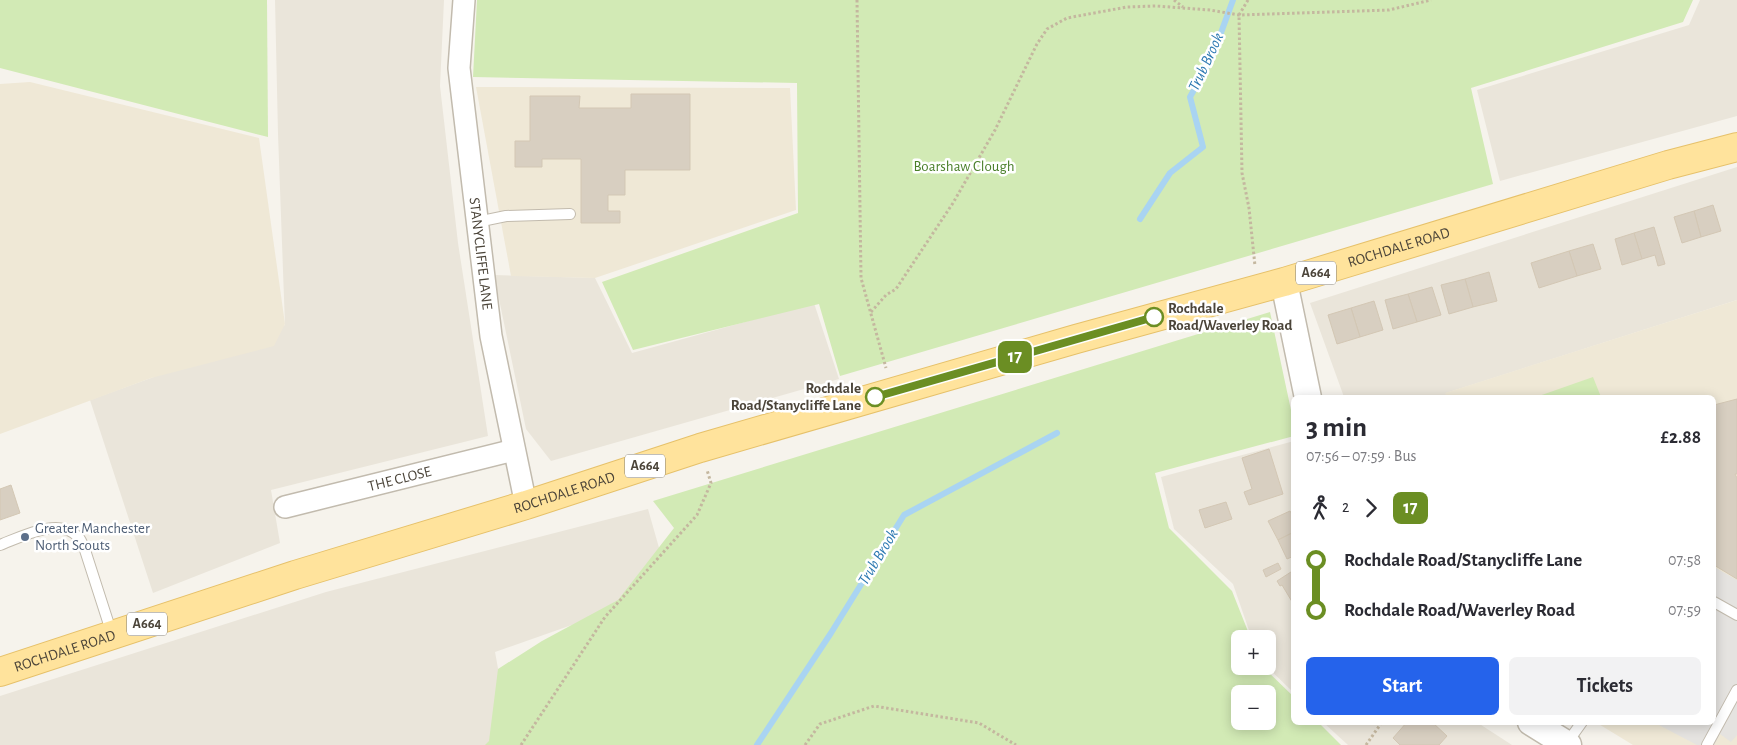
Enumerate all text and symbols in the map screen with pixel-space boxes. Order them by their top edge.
water label: Trub Brook [1186,30,1226,94]
park label: Boarshaw Clough [913,159,1015,174]
street label: STANYCLIFFE LANE [467,197,495,310]
street label: ROCHDALE ROAD [1346,224,1452,270]
road number: A664 [1296,262,1336,284]
place label: Rochdale Road/Waverley Road [1168,301,1293,333]
marker: Rochdale Road/Waverley Road [1144,307,1164,327]
line badge: 17 [992,341,1038,373]
text: 17 [1008,348,1022,366]
place label: Rochdale Road/Stanycliffe Lane [731,381,861,413]
marker: Rochdale Road/Stanycliffe Lane [865,387,885,407]
text: 3 min [1306,414,1367,442]
text: £2.88 [1660,428,1701,447]
text: 07:56 – 07:59 · Bus [1306,448,1417,464]
road number: A664 [625,454,665,478]
street label: THE CLOSE [366,463,433,494]
street label: ROCHDALE ROAD [512,469,617,516]
icon: walk [1306,494,1334,522]
icon: forward [1357,494,1385,522]
text: 2 [1342,499,1349,515]
text: 17 [1403,499,1418,517]
place label: Greater Manchester North Scouts [35,521,150,553]
water label: Trub Brook [855,526,901,588]
marker: Greater Manchester North Scouts [19,531,31,543]
text: Rochdale Road/Stanycliffe Lane [1344,551,1582,570]
text: 07:58 [1668,552,1701,568]
text: Rochdale Road/Waverley Road [1344,601,1575,620]
text: 07:59 [1668,602,1701,618]
road number: A664 [127,612,167,636]
street label: ROCHDALE ROAD [12,627,117,674]
map controls [1231,630,1276,730]
button: + [1231,630,1276,675]
button: Start [1306,657,1499,715]
button: Tickets [1509,657,1701,715]
button: − [1231,685,1276,730]

